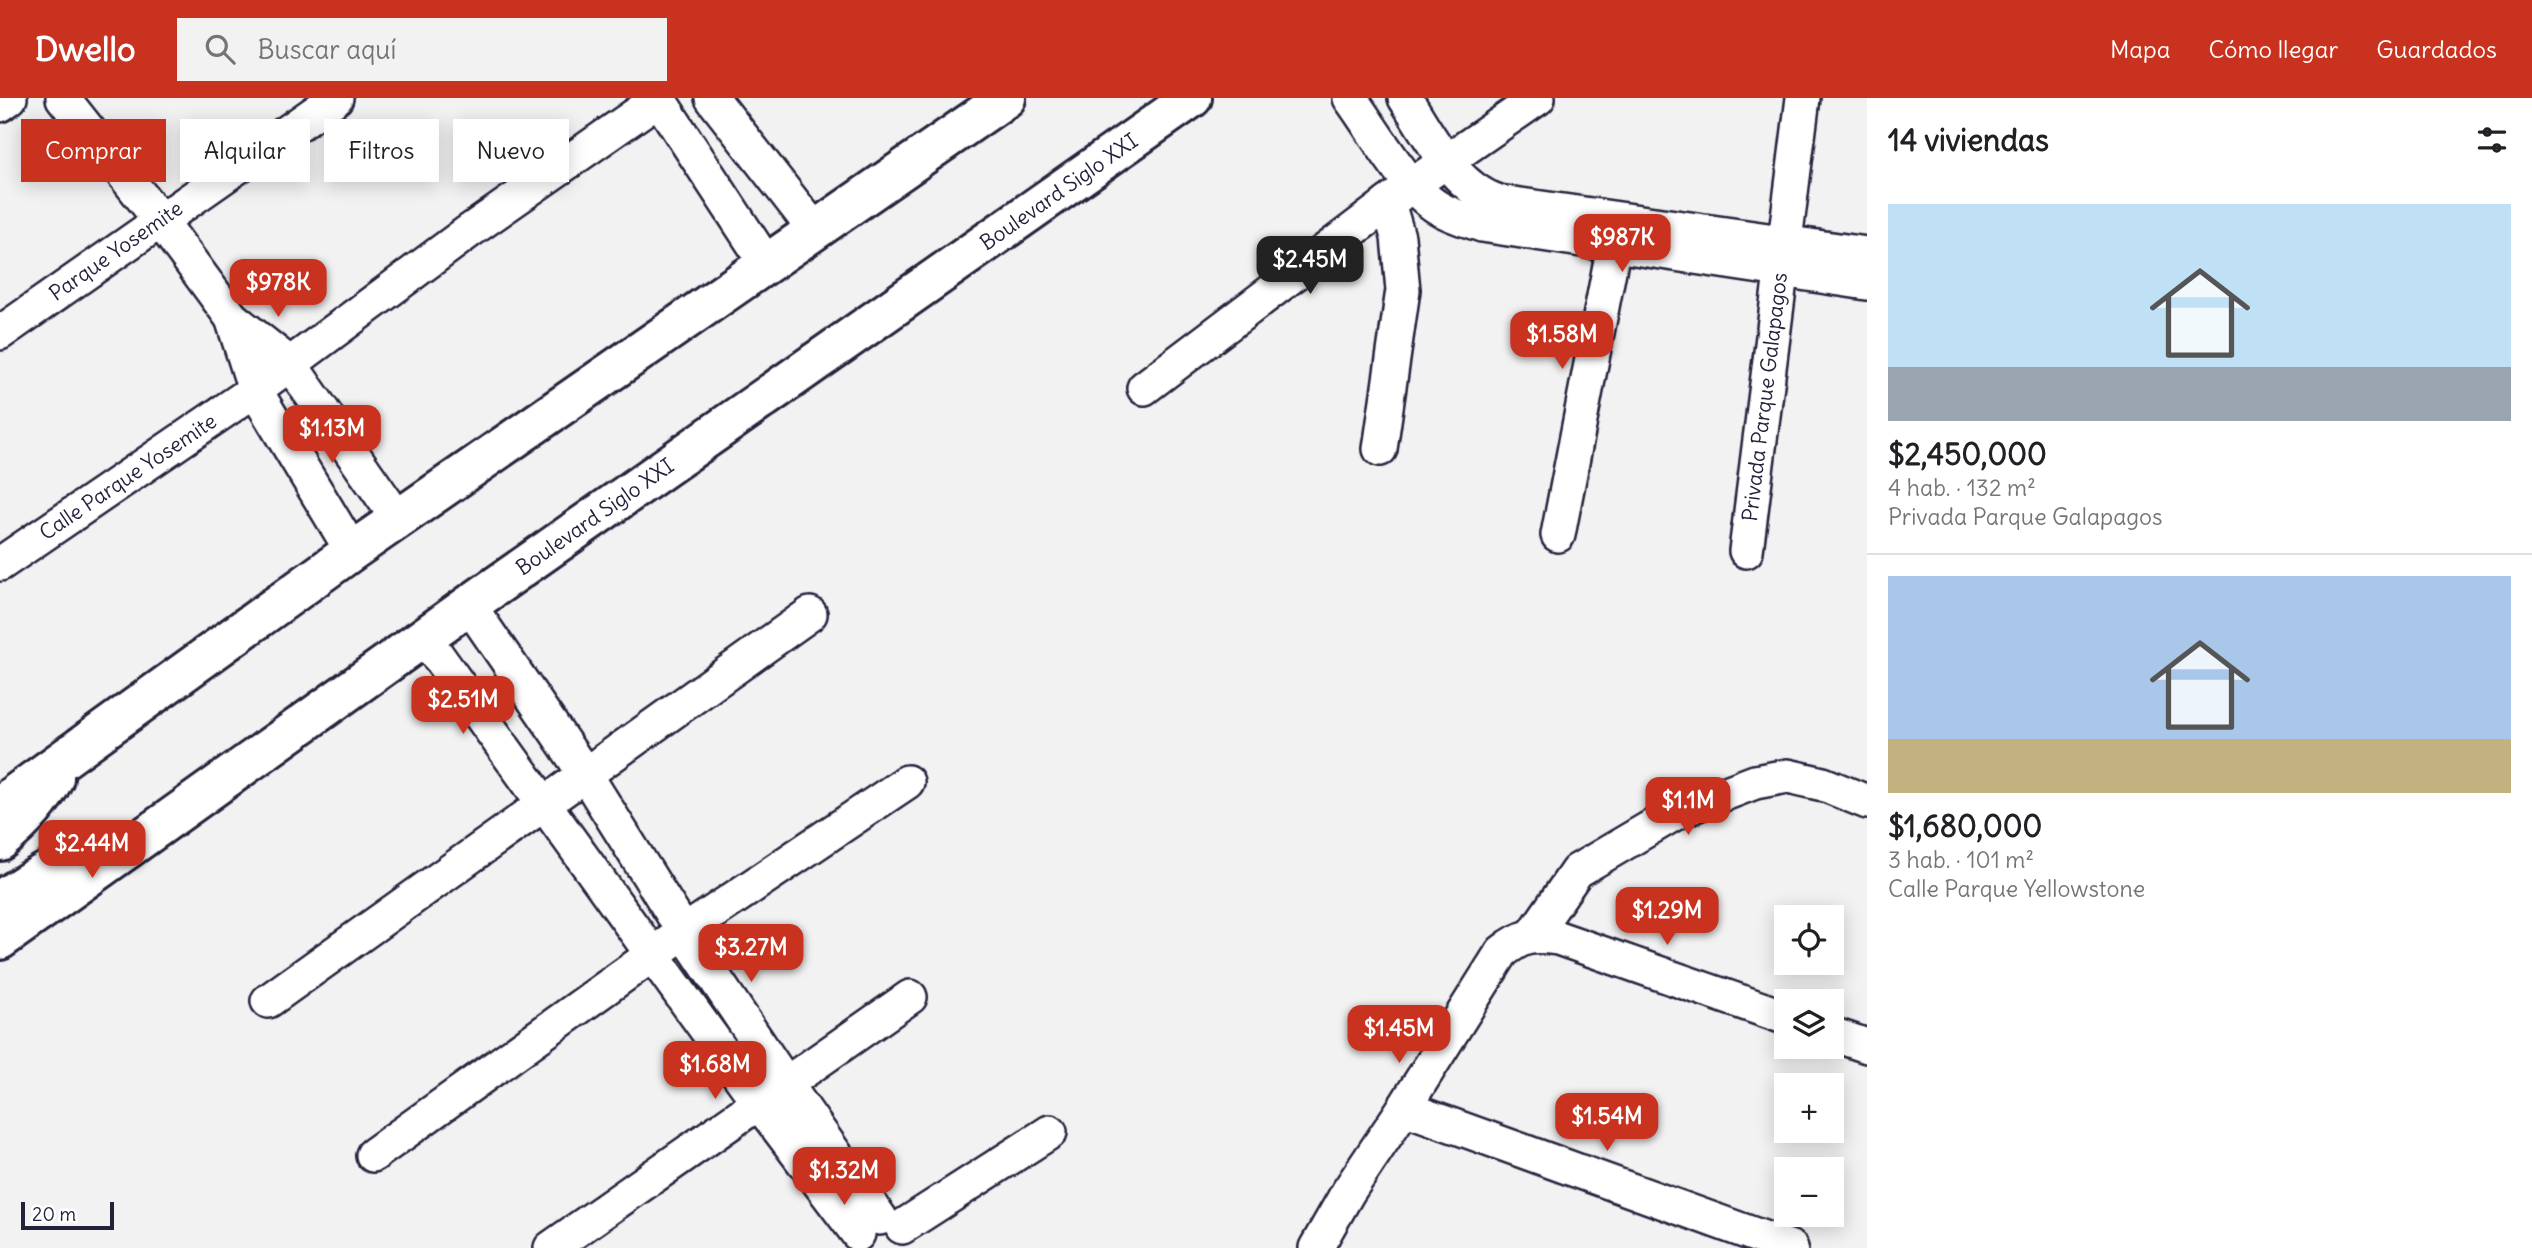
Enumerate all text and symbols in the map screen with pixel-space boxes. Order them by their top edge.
search box [177,18,667,81]
text: Dwello [35,28,135,70]
icon: search [201,30,239,68]
text: Buscar aquí [257,33,396,66]
text: Mapa [2110,34,2170,64]
text: Cómo llegar [2208,34,2338,64]
text: Guardados [2376,34,2497,64]
chip: Comprar [21,119,166,182]
chip: Alquilar [180,119,310,182]
chip: Filtros [324,119,439,182]
chip: Nuevo [453,119,569,182]
text: 14 viviendas [1888,121,2049,159]
icon: filters [2473,121,2511,159]
street label: Boulevard Siglo XXI [975,127,1143,256]
street label: Parque Yosemite [44,195,188,307]
pin: $987K [1573,214,1671,274]
text: $987K [1590,222,1654,251]
pin: $2.45M [1253,236,1367,296]
text: $2.45M [1273,244,1347,273]
icon: home [2137,250,2263,376]
pin: $978K [229,260,327,319]
text: $978K [246,267,310,296]
street label: Privada Parque Galapagos [1736,271,1793,523]
pin: $1.58M [1505,312,1619,371]
text: $1.58M [1526,319,1598,348]
pin: $1.13M [275,406,389,465]
street label: Calle Parque Yosemite [34,407,222,546]
text: $1.13M [299,413,365,442]
text: $2,450,000 [1888,435,2047,473]
street label: Boulevard Siglo XXI [511,452,679,581]
text: 4 hab. · 132 m² [1888,473,2036,502]
text: Privada Parque Galapagos [1888,502,2162,531]
icon: home [2137,622,2263,748]
pin: $2.51M [406,676,520,736]
text: $2.51M [427,684,499,713]
pin: $1.1M [1639,778,1737,837]
text: $1.1M [1661,785,1715,814]
text: $1,680,000 [1888,807,2042,845]
pin: $2.44M [35,820,149,880]
text: $2.44M [55,828,129,857]
text: 3 hab. · 101 m² [1888,845,2034,874]
text: Calle Parque Yellowstone [1888,874,2145,903]
pin: $1.29M [1610,888,1724,947]
text: $1.29M [1632,895,1702,924]
map controls [1774,905,1844,1227]
button: locate [1774,905,1844,975]
pin: $3.27M [694,924,808,984]
text: $3.27M [714,932,788,961]
button: layers [1774,989,1844,1059]
pin: $1.45M [1342,1006,1456,1065]
text: $1.45M [1363,1013,1435,1042]
pin: $1.68M [658,1042,772,1101]
text: $1.68M [679,1049,751,1078]
button: + [1774,1073,1844,1143]
pin: $1.54M [1550,1094,1664,1153]
text: $1.54M [1571,1101,1643,1130]
pin: $1.32M [787,1148,901,1207]
text: $1.32M [809,1155,879,1184]
button: − [1774,1157,1844,1227]
scale bar [21,1199,114,1231]
text: 20 m [32,1202,76,1226]

